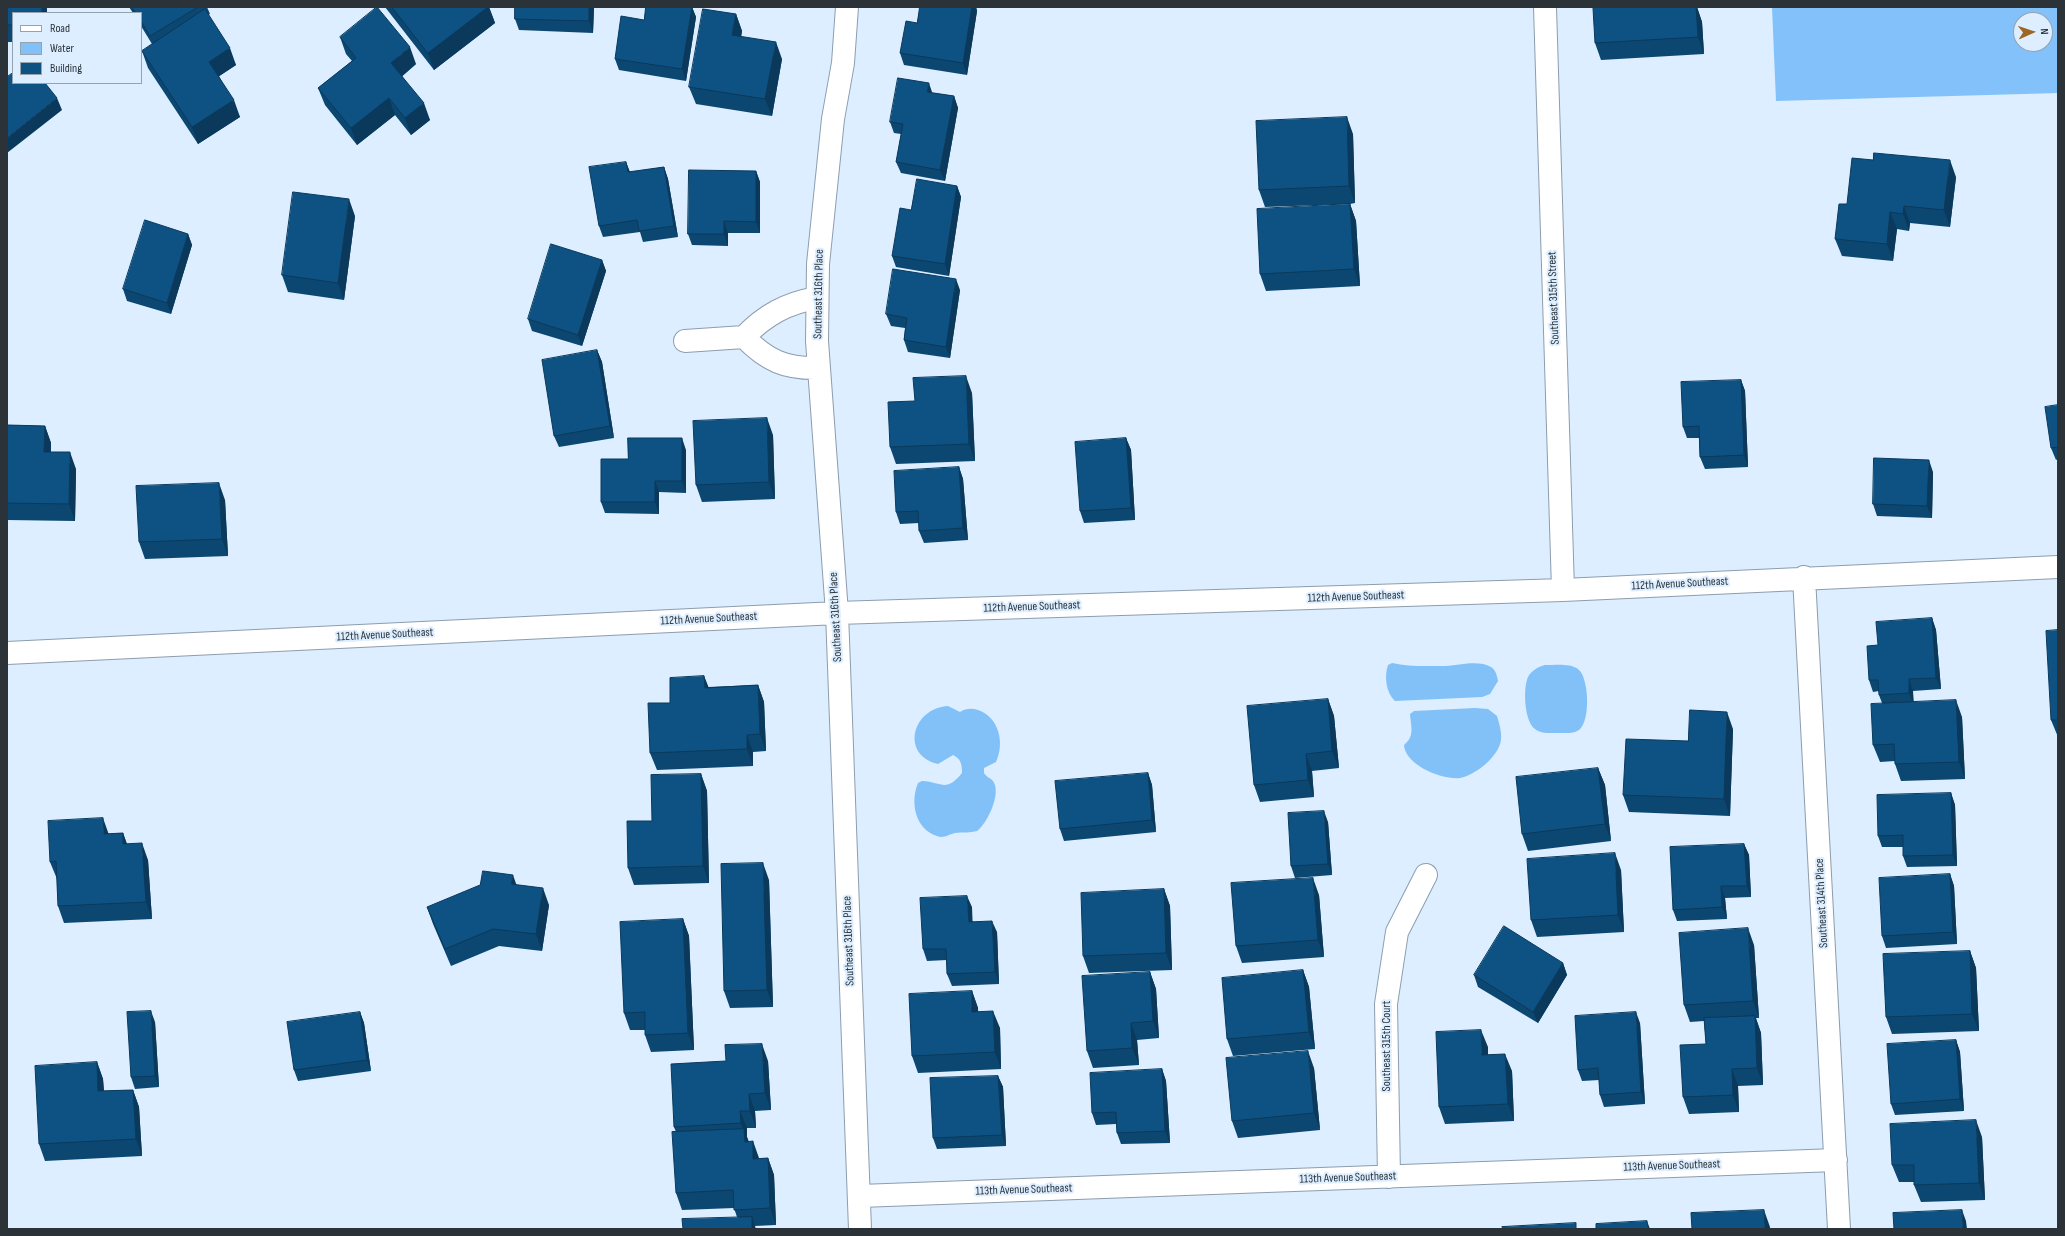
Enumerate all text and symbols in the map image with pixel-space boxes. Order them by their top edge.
legend [12,12,142,84]
north arrow [2013,12,2053,52]
text: Road [50,21,70,36]
text: N [2038,28,2051,35]
text: Water [50,41,74,56]
text: Building [50,61,82,76]
street label: Southeast 316th Place [811,249,827,339]
street label: Southeast 315th Street [1545,251,1563,345]
street label: Southeast 316th Place [826,572,846,662]
street label: 112th Avenue Southeast [1631,574,1729,594]
street label: 112th Avenue Southeast [1307,588,1405,606]
street label: 112th Avenue Southeast [983,598,1081,616]
street label: 112th Avenue Southeast [660,609,758,629]
street label: 112th Avenue Southeast [336,625,434,645]
street label: Southeast 314th Place [1812,858,1832,948]
street label: Southeast 316th Place [840,896,858,986]
street label: Southeast 315th Court [1380,1001,1394,1091]
street label: 113th Avenue Southeast [1623,1157,1721,1175]
street label: 113th Avenue Southeast [1299,1169,1397,1187]
street label: 113th Avenue Southeast [975,1181,1073,1199]

